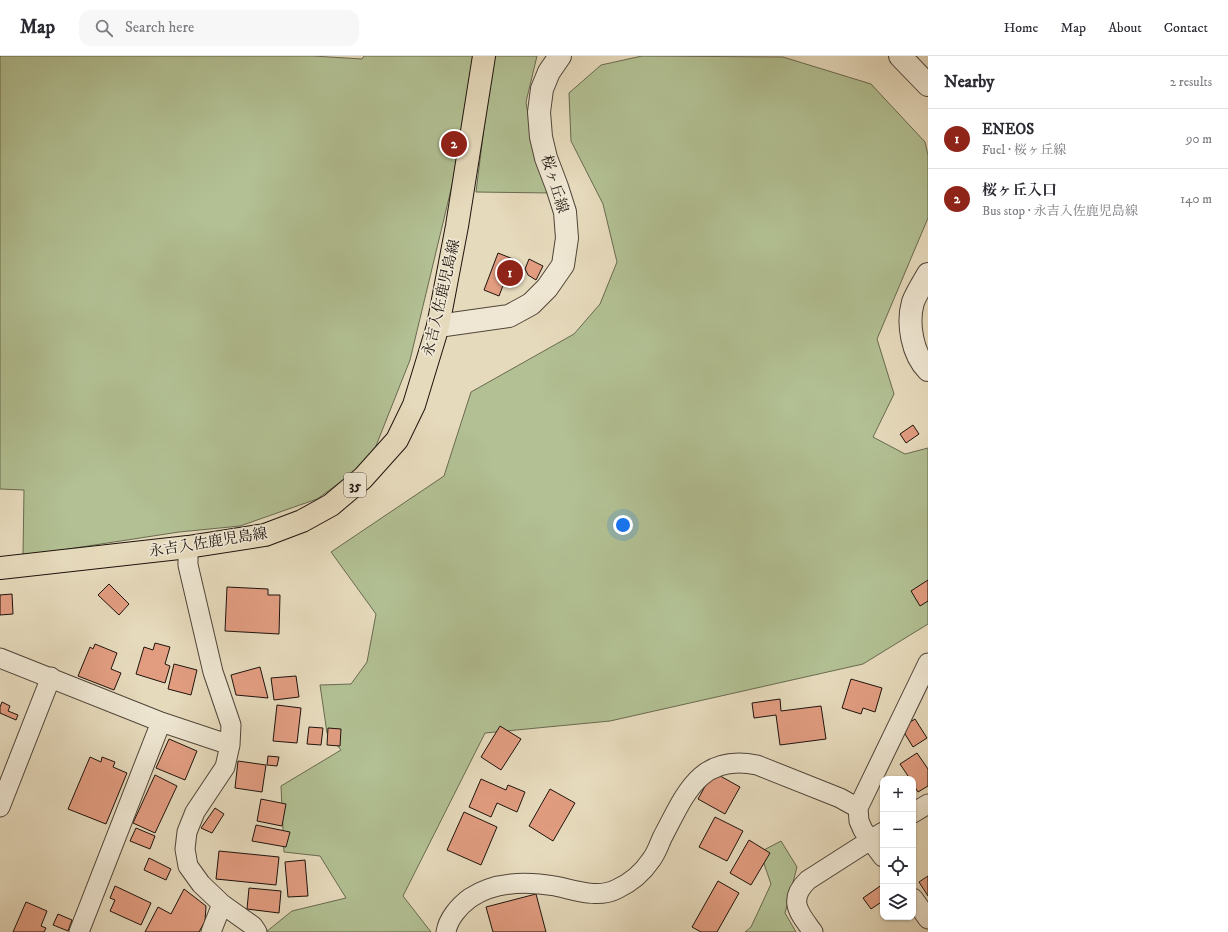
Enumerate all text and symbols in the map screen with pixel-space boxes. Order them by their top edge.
search box [79,10,359,46]
text: Map [20,16,55,39]
icon: search [93,17,115,39]
text: Search here [125,18,194,37]
text: Home [1004,19,1038,37]
text: Map [1060,19,1086,37]
text: About [1108,19,1142,37]
text: Contact [1164,19,1208,37]
text: Nearby [944,71,994,93]
text: 2 results [1170,74,1212,90]
text: ENEOS [982,120,1034,139]
pin: 2 [441,129,467,159]
text: 1 [955,131,959,147]
text: 90 m [1186,131,1212,147]
text: Fuel · 桜ヶ丘線 [982,142,1066,158]
street label: 桜ヶ丘線 [537,153,572,216]
text: 桜ヶ丘入口 [982,181,1057,200]
text: 2 [954,191,960,207]
text: 140 m [1180,191,1212,207]
text: Bus stop · 永吉入佐鹿児島線 [982,203,1138,219]
street label: 永吉入佐鹿児島線 [419,238,464,359]
pin: 1 [497,258,523,288]
road number: 35 [344,473,366,497]
your location [613,515,633,535]
street label: 永吉入佐鹿児島線 [147,524,269,561]
map controls [880,776,916,920]
button: + [880,776,916,812]
button: − [880,812,916,848]
button: locate [880,848,916,884]
button: layers [880,884,916,920]

